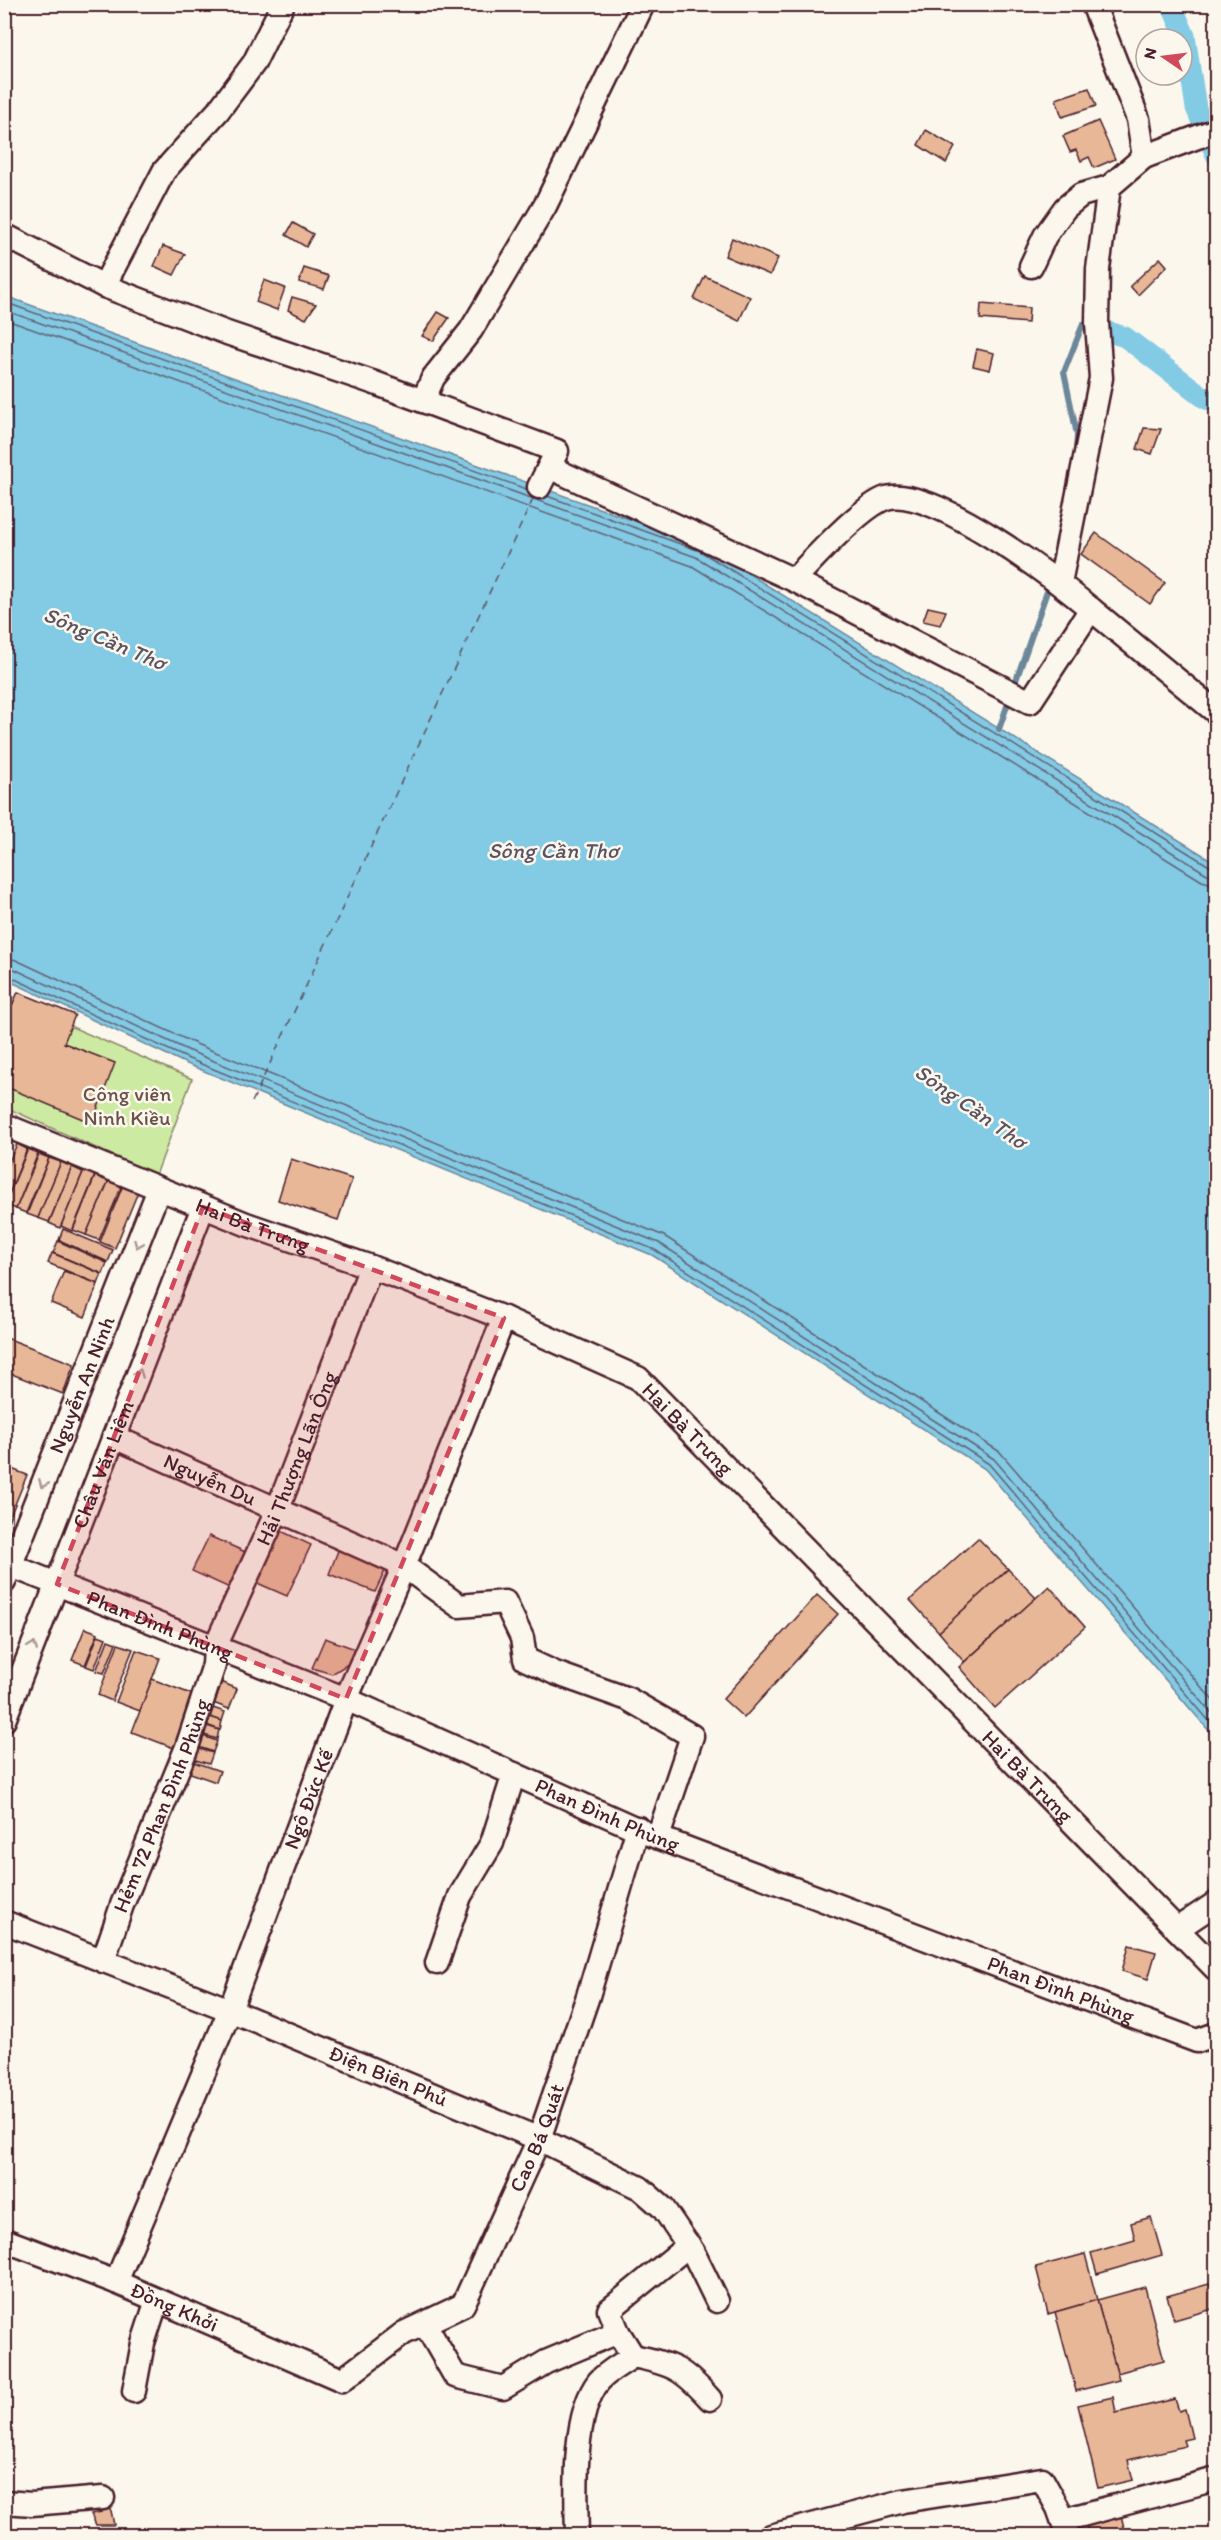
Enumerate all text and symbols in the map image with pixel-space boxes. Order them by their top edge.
north arrow [1134,27,1194,87]
text: N [1139,46,1160,61]
water label: Sông Cần Thơ [40,601,172,677]
water label: Sông Cần Thơ [488,837,621,864]
water label: Sông Cần Thơ [910,1058,1034,1156]
park label: Công viên Ninh Kiều [83,1081,171,1130]
street label: Hai Bà Trưng [192,1192,313,1257]
one-way arrow [133,1238,145,1249]
street label: Nguyễn An Ninh [43,1312,120,1457]
street label: Hải Thượng Lãn Ông [250,1367,342,1549]
one-way arrow [132,1368,144,1379]
street label: Hai Bà Trưng [637,1377,739,1480]
street label: Châu Văn Liêm [67,1397,139,1532]
street label: Nguyễn Du [160,1448,261,1511]
one-way arrow [38,1478,50,1489]
street label: Phan Đình Phùng [84,1584,237,1665]
one-way arrow [26,1641,38,1652]
street label: Hẻm 72 Phan Đình Phùng [107,1695,214,1916]
street label: Hai Bà Trưng [977,1724,1079,1828]
street label: Ngô Đức Kế [278,1744,339,1853]
street label: Phan Đình Phùng [531,1772,683,1857]
street label: Phan Đình Phùng [984,1950,1138,2028]
street label: Điện Biên Phủ [325,2040,452,2112]
street label: Cao Bá Quát [504,2080,569,2196]
street label: Đồng Khởi [127,2277,222,2337]

